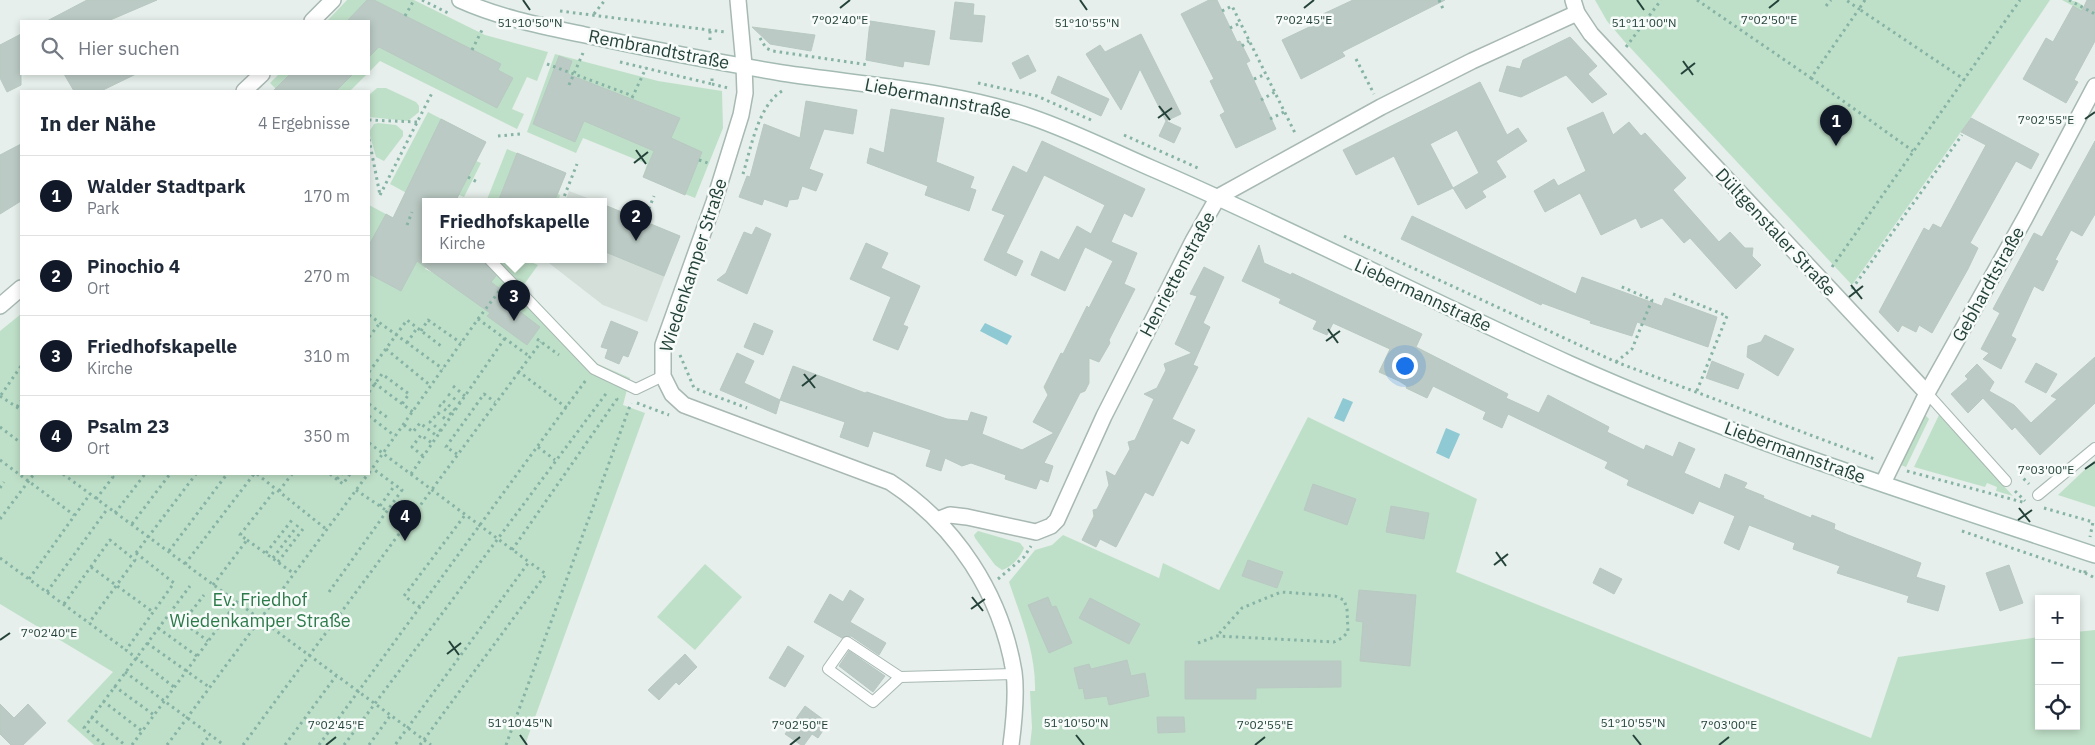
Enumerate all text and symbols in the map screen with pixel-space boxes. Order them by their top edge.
text: 7°02'40"E [812,12,868,27]
text: 7°02'45"E [1276,12,1332,27]
text: 7°02'50"E [1741,12,1797,27]
text: 51°10'50"N [497,15,563,30]
text: 51°10'55"N [1054,15,1120,30]
text: 51°11'00"N [1611,15,1677,30]
search box [20,20,370,75]
street label: Rembrandtstraße [587,24,731,74]
icon: search [38,34,66,62]
text: Hier suchen [78,36,180,60]
street label: Liebermannstraße [863,73,1013,123]
pin: 1 [1820,105,1852,146]
text: In der Nähe [40,109,156,137]
text: 7°02'55"E [2018,112,2074,127]
text: 4 Ergebnisse [258,113,350,133]
street label: Dültgenstaler Straße [1711,163,1842,301]
text: Walder Stadtpark [87,174,246,198]
street label: Wiedenkamper Straße [654,175,732,355]
text: 1 [51,186,61,206]
text: 170 m [303,186,350,206]
text: Park [87,198,119,218]
popup [422,198,607,263]
pin: 2 [620,200,652,241]
street label: Henriettenstraße [1134,207,1220,341]
text: Friedhofskapelle [439,209,590,233]
street label: Gebhardtstraße [1947,222,2029,346]
text: Kirche [439,233,485,253]
street label: Liebermannstraße [1351,253,1495,337]
text: Pinochio 4 [87,254,180,278]
text: 2 [51,266,61,286]
text: 270 m [303,266,350,286]
text: Ort [87,278,110,298]
pin: 3 [498,280,530,321]
text: Friedhofskapelle [87,334,237,358]
text: 3 [51,346,61,366]
text: 310 m [303,346,350,366]
your location [1392,353,1418,379]
text: Kirche [87,358,133,378]
text: Psalm 23 [87,414,170,438]
street label: Liebermannstraße [1721,416,1869,488]
text: 4 [51,426,61,446]
text: 350 m [303,426,350,446]
text: Ort [87,438,110,458]
text: 7°03'00"E [2018,462,2074,477]
pin: 4 [389,500,421,541]
park label: Ev. Friedhof Wiedenkamper Straße [169,588,351,632]
map controls [2035,595,2080,730]
button: + [2035,595,2080,640]
text: 7°02'40"E [21,625,77,640]
button: − [2035,640,2080,685]
button: locate [2035,685,2080,730]
text: 51°10'45"N [487,715,553,730]
text: 51°10'50"N [1043,715,1109,730]
text: 51°10'55"N [1600,715,1666,730]
text: 7°02'45"E [308,717,364,732]
text: 7°02'50"E [772,717,828,732]
text: 7°02'55"E [1237,717,1293,732]
text: 7°03'00"E [1701,717,1757,732]

